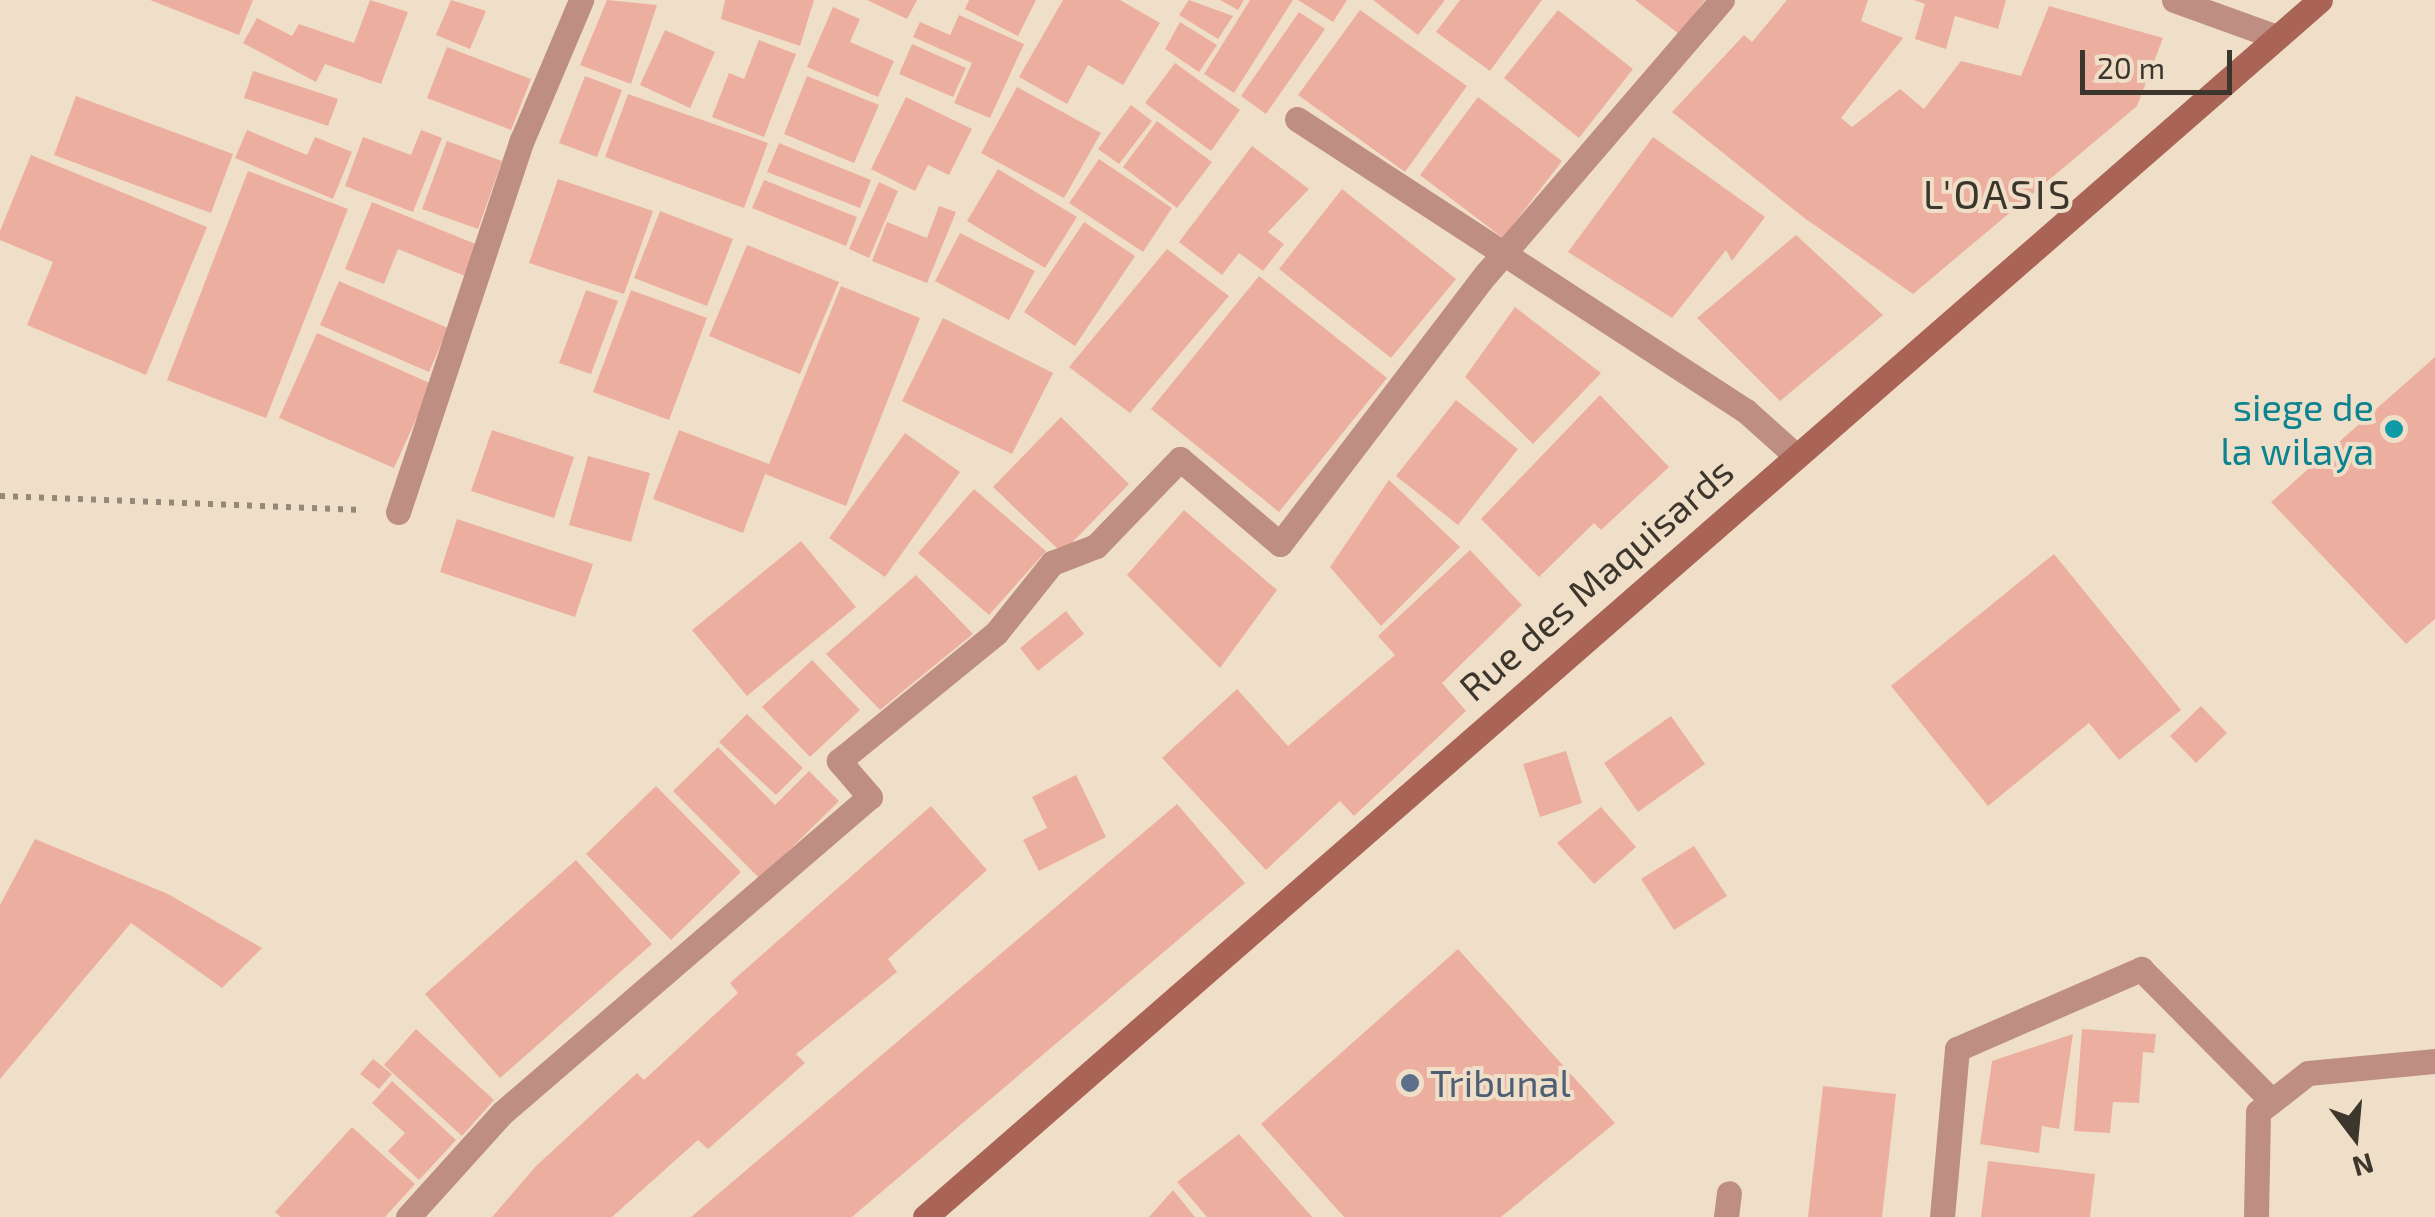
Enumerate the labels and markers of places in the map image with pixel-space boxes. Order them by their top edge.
place label: siege de la wilaya [2220,384,2374,474]
marker: siege de la wilaya [2383,418,2405,440]
place label: Tribunal [1430,1060,1571,1106]
marker: Tribunal [1399,1072,1421,1094]

